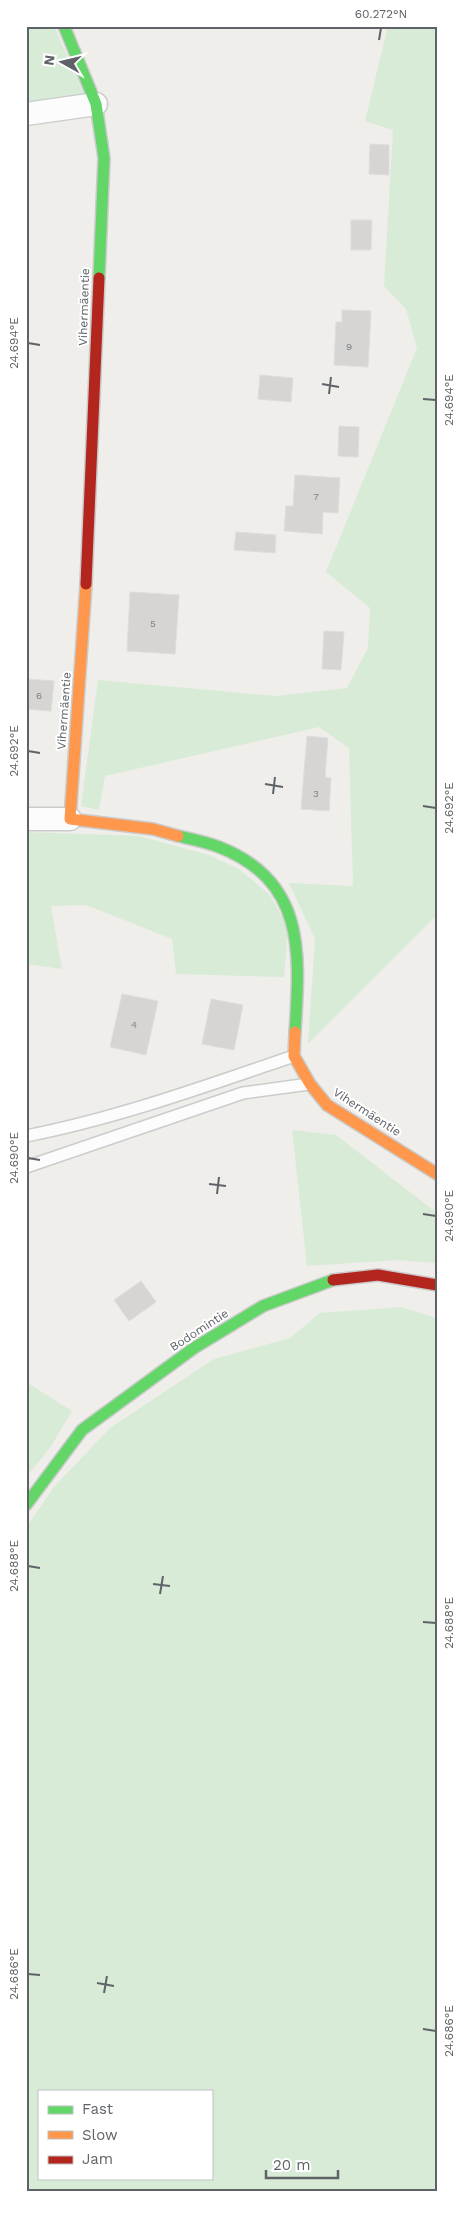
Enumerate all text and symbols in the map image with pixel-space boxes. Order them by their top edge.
text: 60.272°N [355,7,407,21]
north arrow [38,38,88,88]
text: N [40,54,58,66]
street label: Vihermäentie [76,268,92,346]
text: 24.694°E [7,317,21,369]
house number: 9 [346,341,352,352]
text: 24.694°E [442,374,456,426]
house number: 7 [313,491,319,502]
house number: 5 [150,618,156,629]
street label: Vihermäentie [54,672,74,750]
house number: 6 [36,690,42,701]
text: 24.692°E [7,725,21,777]
text: 24.692°E [442,782,456,834]
house number: 3 [313,788,319,799]
house number: 4 [131,1019,137,1030]
street label: Vihermäentie [331,1085,404,1139]
text: 24.690°E [7,1132,21,1184]
text: 24.690°E [442,1190,456,1242]
street label: Bodomintie [167,1306,231,1354]
text: 24.688°E [7,1540,21,1592]
text: 24.688°E [442,1597,456,1649]
text: 24.686°E [7,1948,21,2000]
text: 24.686°E [442,2005,456,2057]
legend [38,2090,212,2180]
text: Fast [82,2100,114,2118]
text: Slow [82,2126,118,2144]
scale bar [266,2147,338,2179]
text: Jam [82,2150,113,2168]
text: 20 m [273,2156,311,2174]

